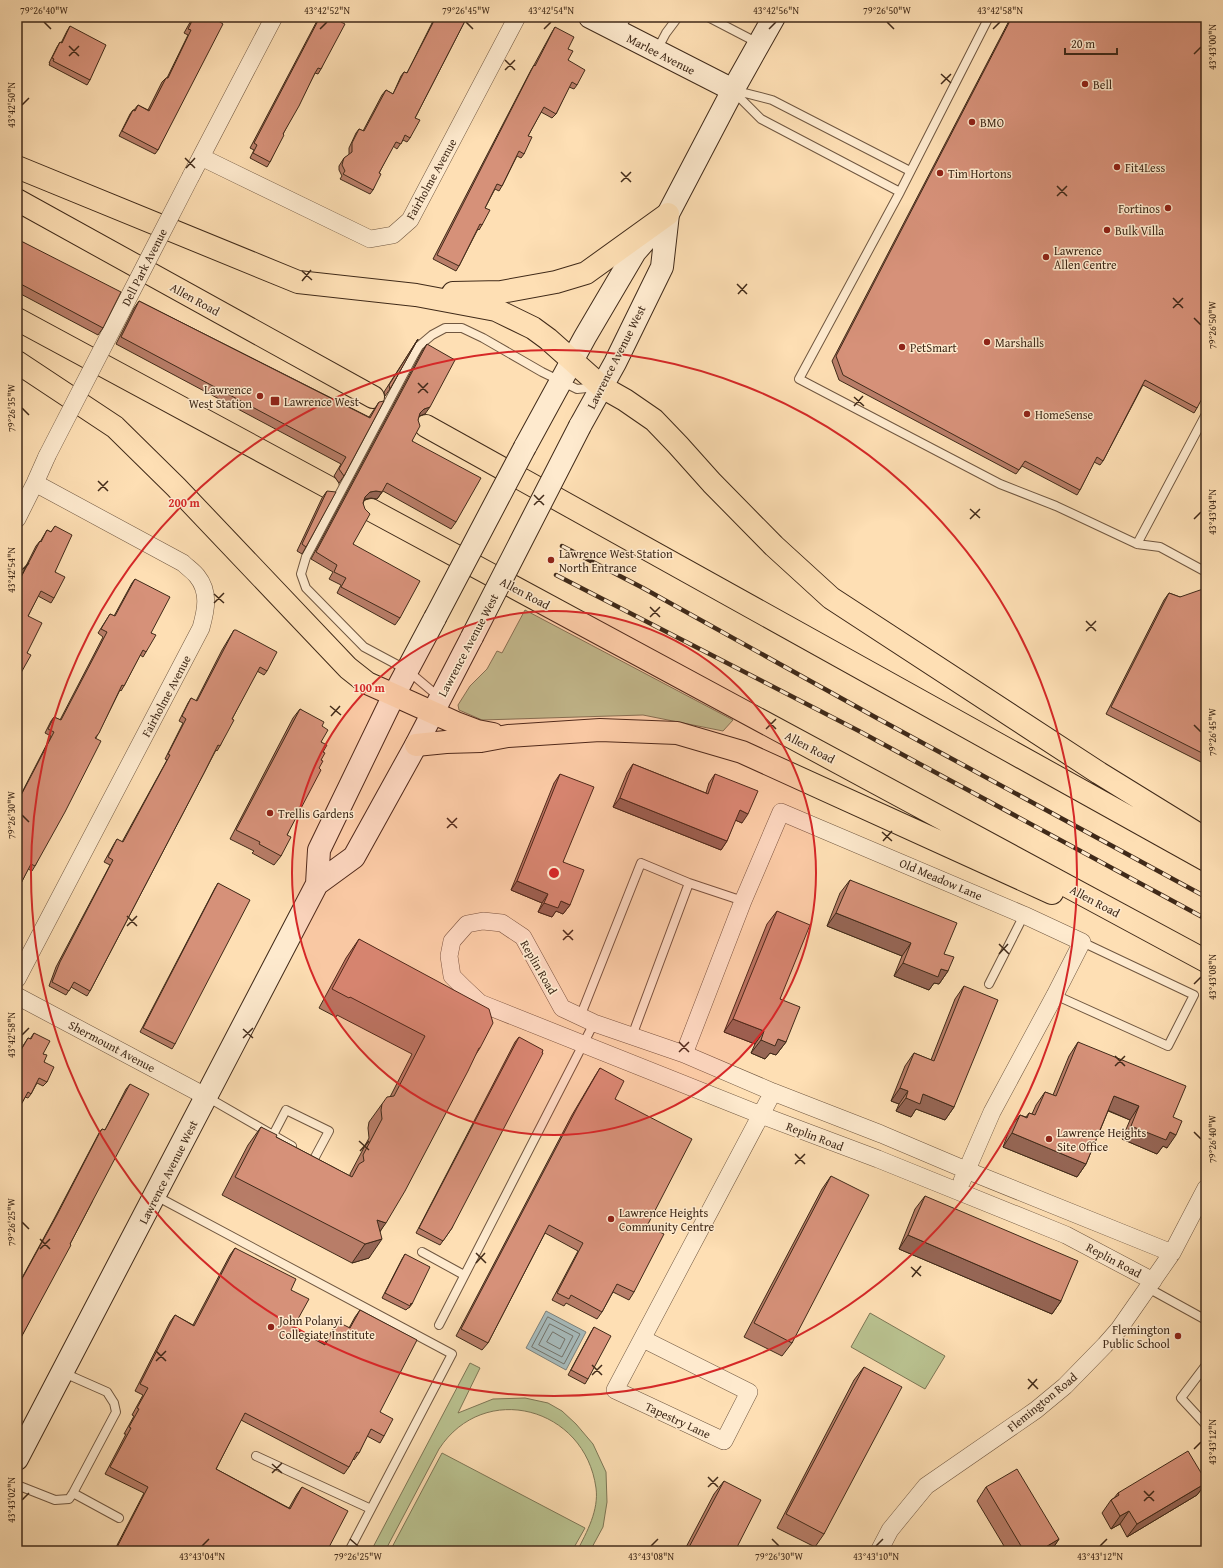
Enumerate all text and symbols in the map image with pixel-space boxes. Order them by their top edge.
text: 79°26'40"W [20,3,68,18]
text: 43°42'52"N [304,3,350,18]
text: 79°26'45"W [442,3,490,18]
text: 43°42'54"N [528,3,574,18]
text: 43°42'56"N [753,3,799,18]
text: 79°26'50"W [863,3,911,18]
text: 43°42'58"N [977,3,1023,18]
text: 43°43'00"N [1205,24,1220,70]
street label: Marlee Avenue [624,29,698,79]
scale bar [1065,30,1117,56]
text: 20 m [1071,35,1095,52]
place label: Bell [1093,76,1113,93]
marker: Bell [1080,79,1090,89]
text: 43°42'50"N [4,82,19,128]
place label: BMO [980,114,1004,131]
marker: BMO [967,117,977,127]
street label: Fairholme Avenue [402,135,461,223]
place label: Fit4Less [1125,159,1165,176]
marker: Fit4Less [1112,162,1122,172]
place label: Tim Hortons [948,165,1012,182]
marker: Tim Hortons [935,168,945,178]
place label: Fortinos [1118,200,1160,217]
marker: Fortinos [1163,203,1173,213]
place label: Bulk Villa [1115,222,1164,239]
street label: Dell Park Avenue [117,225,171,309]
marker: Bulk Villa [1102,225,1112,235]
place label: Lawrence Allen Centre [1054,242,1117,273]
marker: Lawrence Allen Centre [1041,252,1051,262]
street label: Allen Road [167,278,223,320]
street label: Lawrence Avenue West [582,301,650,412]
text: 79°26'50"W [1205,301,1220,349]
place label: Marshalls [995,334,1044,351]
marker: Marshalls [982,337,992,347]
place label: PetSmart [910,339,958,356]
marker: PetSmart [897,342,907,352]
place label: Lawrence West Station [189,381,252,412]
text: 79°26'35"W [4,384,19,432]
marker: Lawrence West Station [255,391,265,401]
place label: Lawrence West [284,393,360,410]
marker: Lawrence West [269,395,281,407]
place label: HomeSense [1035,406,1094,423]
marker: HomeSense [1022,409,1032,419]
text: 43°43'04"N [1205,489,1220,535]
text: 200 m [168,494,201,511]
place label: Lawrence West Station North Entrance [559,545,673,576]
text: 43°42'54"N [4,547,19,593]
marker: Lawrence West Station North Entrance [546,555,556,565]
street label: Allen Road [497,573,553,613]
street label: Lawrence Avenue West [434,590,503,700]
street label: Fairholme Avenue [137,652,195,740]
text: 100 m [353,679,386,696]
text: 79°26'45"W [1205,708,1220,756]
street label: Allen Road [782,727,838,767]
text: 79°26'30"W [4,791,19,839]
place label: Trellis Gardens [278,805,354,822]
marker: Trellis Gardens [265,808,275,818]
street label: Old Meadow Lane [897,854,985,904]
centre of rings [547,866,561,880]
street label: Allen Road [1067,881,1123,921]
street label: Replin Road [517,937,562,998]
text: 43°43'08"N [1205,954,1220,1000]
text: 43°42'58"N [4,1012,19,1058]
street label: Shermount Avenue [66,1016,159,1076]
text: 79°26'40"W [1205,1115,1220,1163]
street label: Lawrence Avenue West [134,1116,202,1227]
street label: Replin Road [784,1117,847,1155]
place label: Lawrence Heights Site Office [1057,1124,1146,1155]
marker: Lawrence Heights Site Office [1044,1134,1054,1144]
text: 79°26'25"W [4,1198,19,1246]
place label: Lawrence Heights Community Centre [619,1204,715,1235]
marker: Lawrence Heights Community Centre [606,1214,616,1224]
street label: Replin Road [1083,1238,1145,1282]
place label: John Polanyi Collegiate Institute [277,1312,375,1343]
place label: Flemington Public School [1103,1321,1171,1352]
marker: John Polanyi Collegiate Institute [266,1322,276,1332]
marker: Flemington Public School [1173,1331,1183,1341]
street label: Flemington Road [1003,1368,1081,1436]
street label: Tapestry Lane [642,1397,714,1443]
text: 43°43'12"N [1205,1419,1220,1465]
text: 43°43'02"N [4,1477,19,1523]
text: 43°43'04"N [179,1549,225,1564]
text: 79°26'25"W [334,1549,382,1564]
text: 43°43'08"N [628,1549,674,1564]
text: 79°26'30"W [755,1549,803,1564]
text: 43°43'10"N [853,1549,899,1564]
text: 43°43'12"N [1077,1549,1123,1564]

